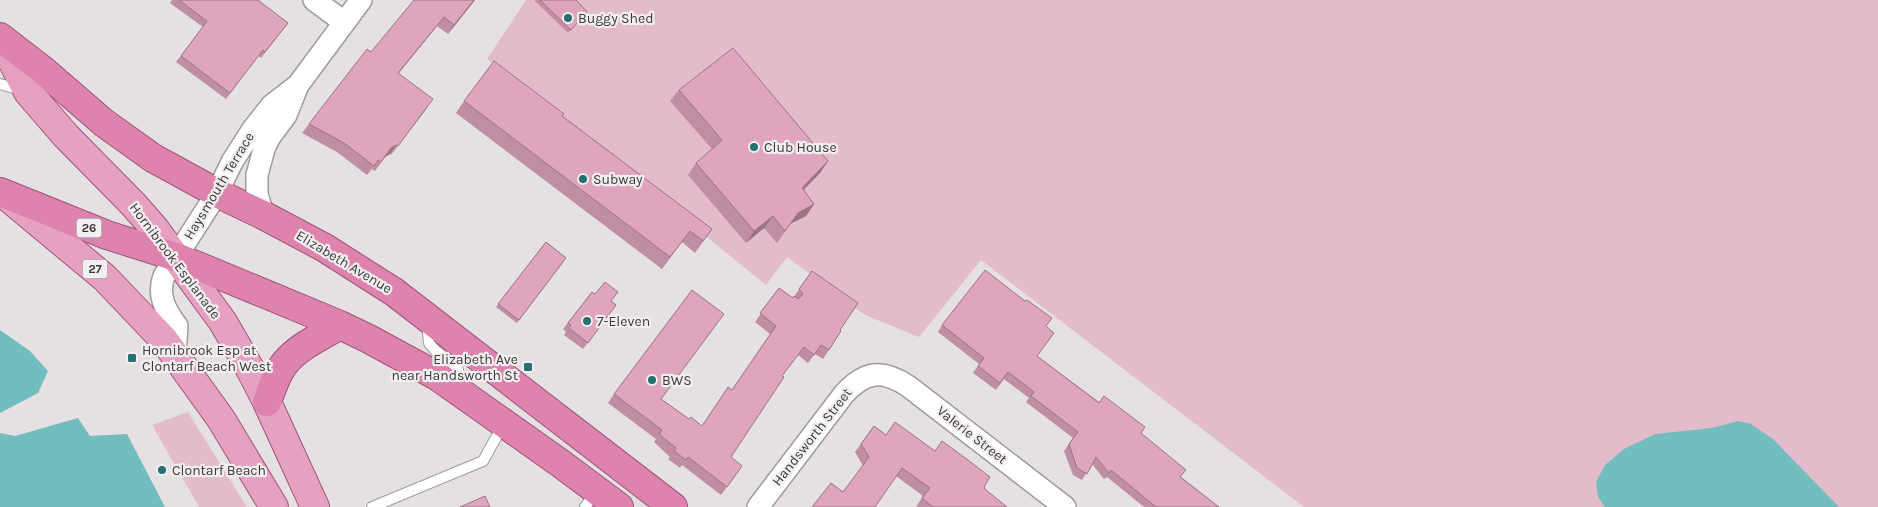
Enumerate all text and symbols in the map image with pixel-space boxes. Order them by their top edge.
place label: Buggy Shed [578,10,653,27]
marker: Buggy Shed [562,12,574,24]
street label: Haysmouth Terrace [180,129,258,243]
place label: Club House [764,139,837,156]
marker: Club House [748,141,760,153]
place label: Subway [593,171,643,188]
marker: Subway [577,173,589,185]
street label: Hornibrook Esplanade [126,199,224,323]
road number: 26 [76,218,102,238]
street label: Elizabeth Avenue [293,227,395,297]
road number: 27 [82,260,108,278]
place label: 7-Eleven [597,313,650,330]
marker: 7-Eleven [581,315,593,327]
place label: Hornibrook Esp at Clontarf Beach West [142,342,271,375]
place label: Elizabeth Ave near Handsworth St [391,351,518,384]
marker: Hornibrook Esp at Clontarf Beach West [126,352,138,364]
marker: Elizabeth Ave near Handsworth St [522,361,534,373]
place label: BWS [662,372,692,389]
marker: BWS [646,374,658,386]
street label: Handsworth Street [769,385,855,489]
street label: Valerie Street [934,402,1010,468]
place label: Clontarf Beach [172,462,266,479]
marker: Clontarf Beach [156,464,168,476]

